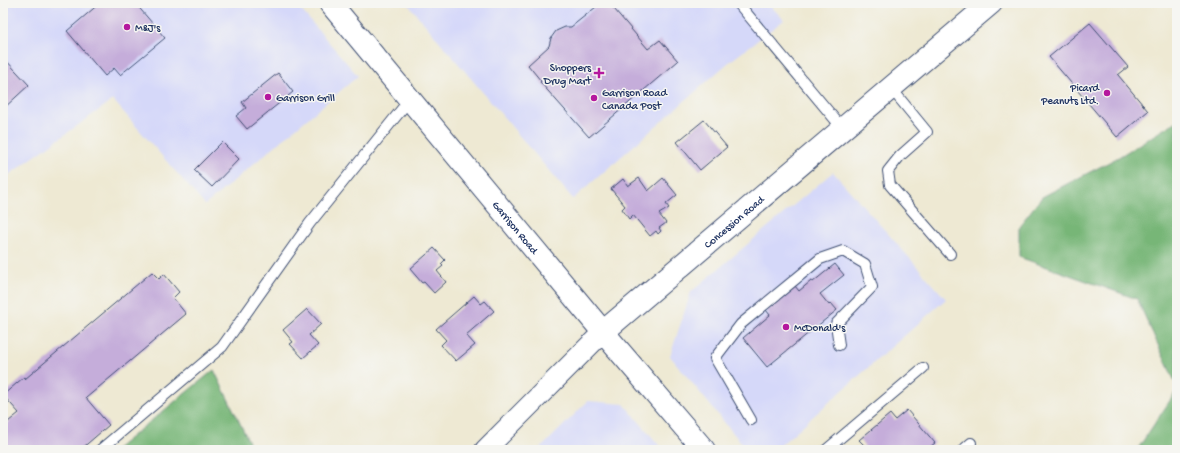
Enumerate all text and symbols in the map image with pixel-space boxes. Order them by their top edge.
marker: M&J's [122,22,132,32]
place label: M&J's [135,23,161,35]
place label: Shoppers Drug Mart [543,63,593,88]
marker: Shoppers Drug Mart [594,68,604,78]
place label: Picard Peanuts Ltd. [1040,83,1101,108]
place label: Garrison Road Canada Post [602,88,668,113]
marker: Picard Peanuts Ltd. [1102,88,1112,98]
marker: Garrison Grill [263,92,273,102]
place label: Garrison Grill [276,93,335,105]
marker: Garrison Road Canada Post [589,93,599,103]
street label: Concession Road [702,193,768,252]
street label: Garrison Road [489,199,541,258]
marker: McDonald's [781,322,791,332]
place label: McDonald's [794,323,846,335]

